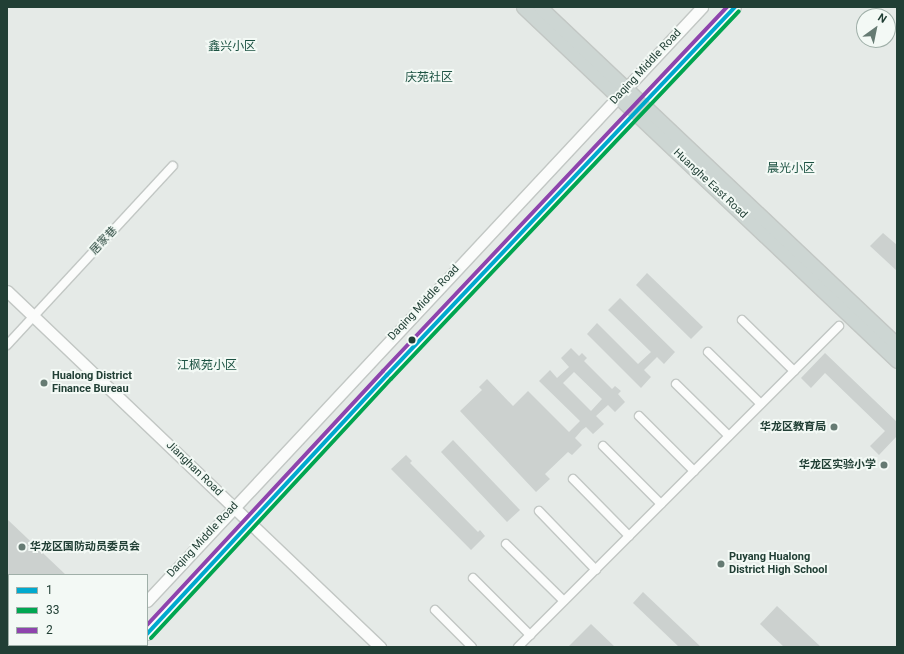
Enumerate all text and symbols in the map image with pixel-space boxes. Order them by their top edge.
north arrow [856,8,896,48]
text: N [875,11,889,26]
street label: Daqing Middle Road [608,27,684,107]
district label: 鑫兴小区 [208,40,256,54]
district label: 庆苑社区 [405,71,453,85]
street label: Huanghe East Road [670,146,750,222]
district label: 晨光小区 [767,162,815,176]
street label: 居家巷 [88,224,120,258]
street label: Daqing Middle Road [386,263,462,343]
unlabelled marker [407,335,417,345]
district label: 江枫苑小区 [177,359,237,373]
place label: Hualong District Finance Bureau [52,370,132,396]
marker: Hualong District Finance Bureau [39,378,49,388]
place label: 华龙区教育局 [760,420,826,434]
marker: 华龙区教育局 [829,422,839,432]
street label: Jianghan Road [163,439,225,499]
place label: 华龙区实验小学 [799,458,876,472]
marker: 华龙区实验小学 [879,460,889,470]
street label: Daqing Middle Road [165,500,241,580]
place label: 华龙区国防动员委员会 [30,540,140,554]
marker: 华龙区国防动员委员会 [17,542,27,552]
place label: Puyang Hualong District High School [729,551,827,577]
marker: Puyang Hualong District High School [716,559,726,569]
legend [8,574,148,646]
text: 1 [46,583,53,597]
text: 33 [46,603,60,617]
text: 2 [46,623,53,637]

